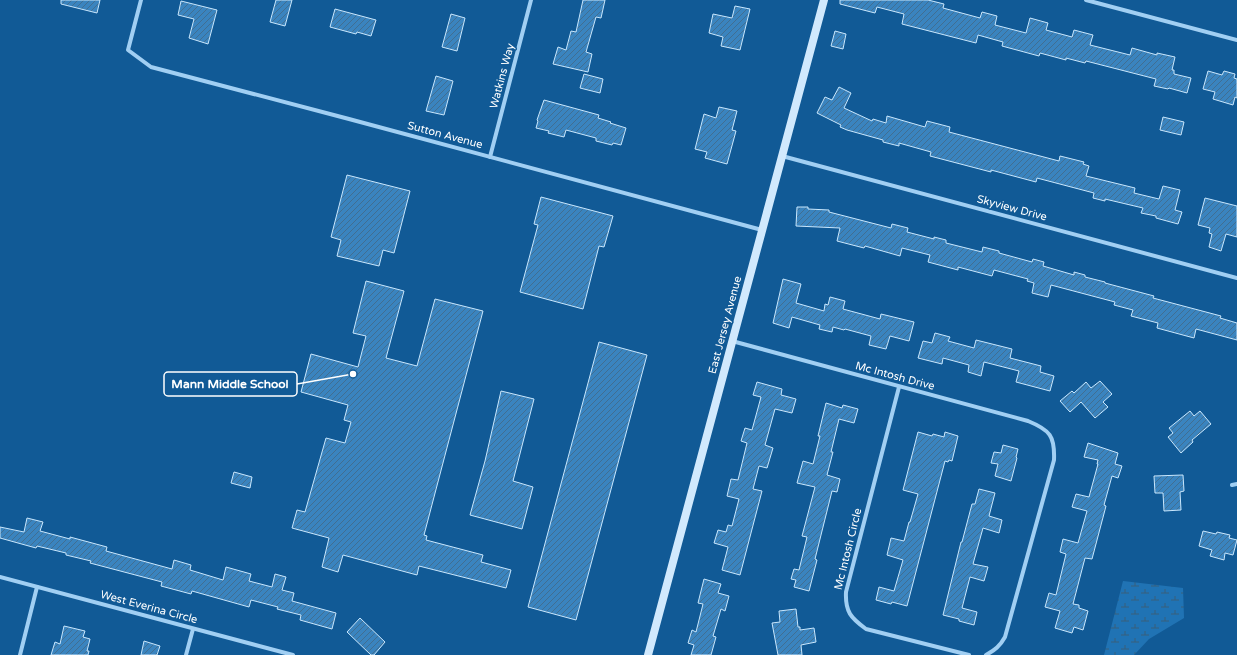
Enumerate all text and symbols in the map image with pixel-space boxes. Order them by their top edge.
street label: Watkins Way [487,42,517,110]
street label: Sutton Avenue [406,119,484,151]
street label: Skyview Drive [976,192,1048,224]
street label: East Jersey Avenue [706,275,744,375]
street label: Mc Intosh Drive [854,359,936,393]
callout: Mann Middle School [164,372,297,396]
text: Mann Middle School [171,377,289,391]
street label: Mc Intosh Circle [832,507,864,591]
street label: West Everina Circle [99,588,199,626]

